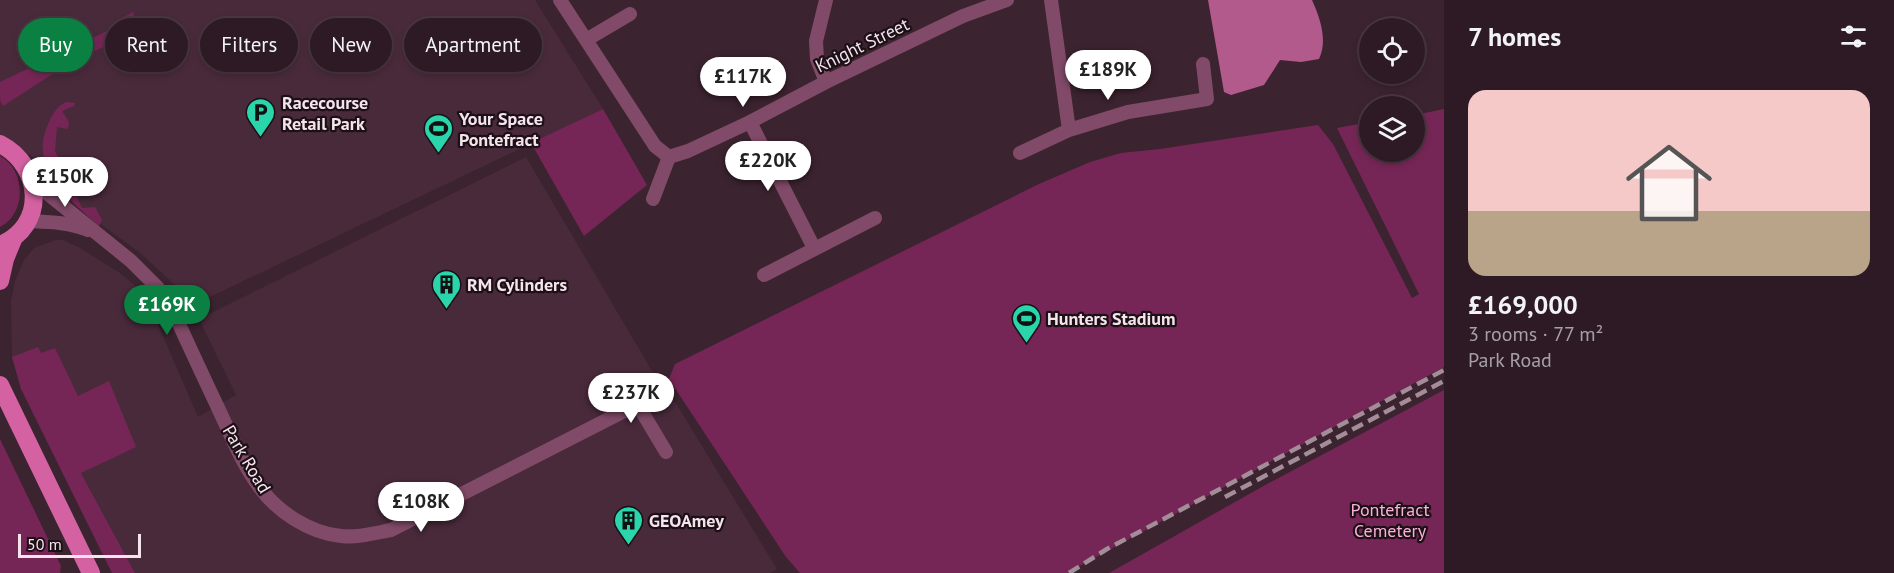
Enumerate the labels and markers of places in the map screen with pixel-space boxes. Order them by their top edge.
pin: £189K [1066,50,1150,101]
pin: £117K [701,57,785,108]
place label: Racecourse Retail Park [282,91,368,135]
parking icon: Racecourse Retail Park [245,96,277,138]
place label: Your Space Pontefract [458,107,543,151]
sports icon: Your Space Pontefract [422,112,454,154]
pin: £220K [726,141,810,192]
pin: £150K [23,157,107,208]
building icon: RM Cylinders [430,268,462,310]
place label: RM Cylinders [467,273,567,296]
pin: £169K [125,285,209,336]
sports icon: Hunters Stadium [1010,302,1042,344]
place label: Hunters Stadium [1047,307,1175,330]
pin: £237K [589,373,673,424]
pin: £108K [379,482,463,533]
building icon: GEOAmey [612,504,644,546]
place label: GEOAmey [649,509,724,532]

